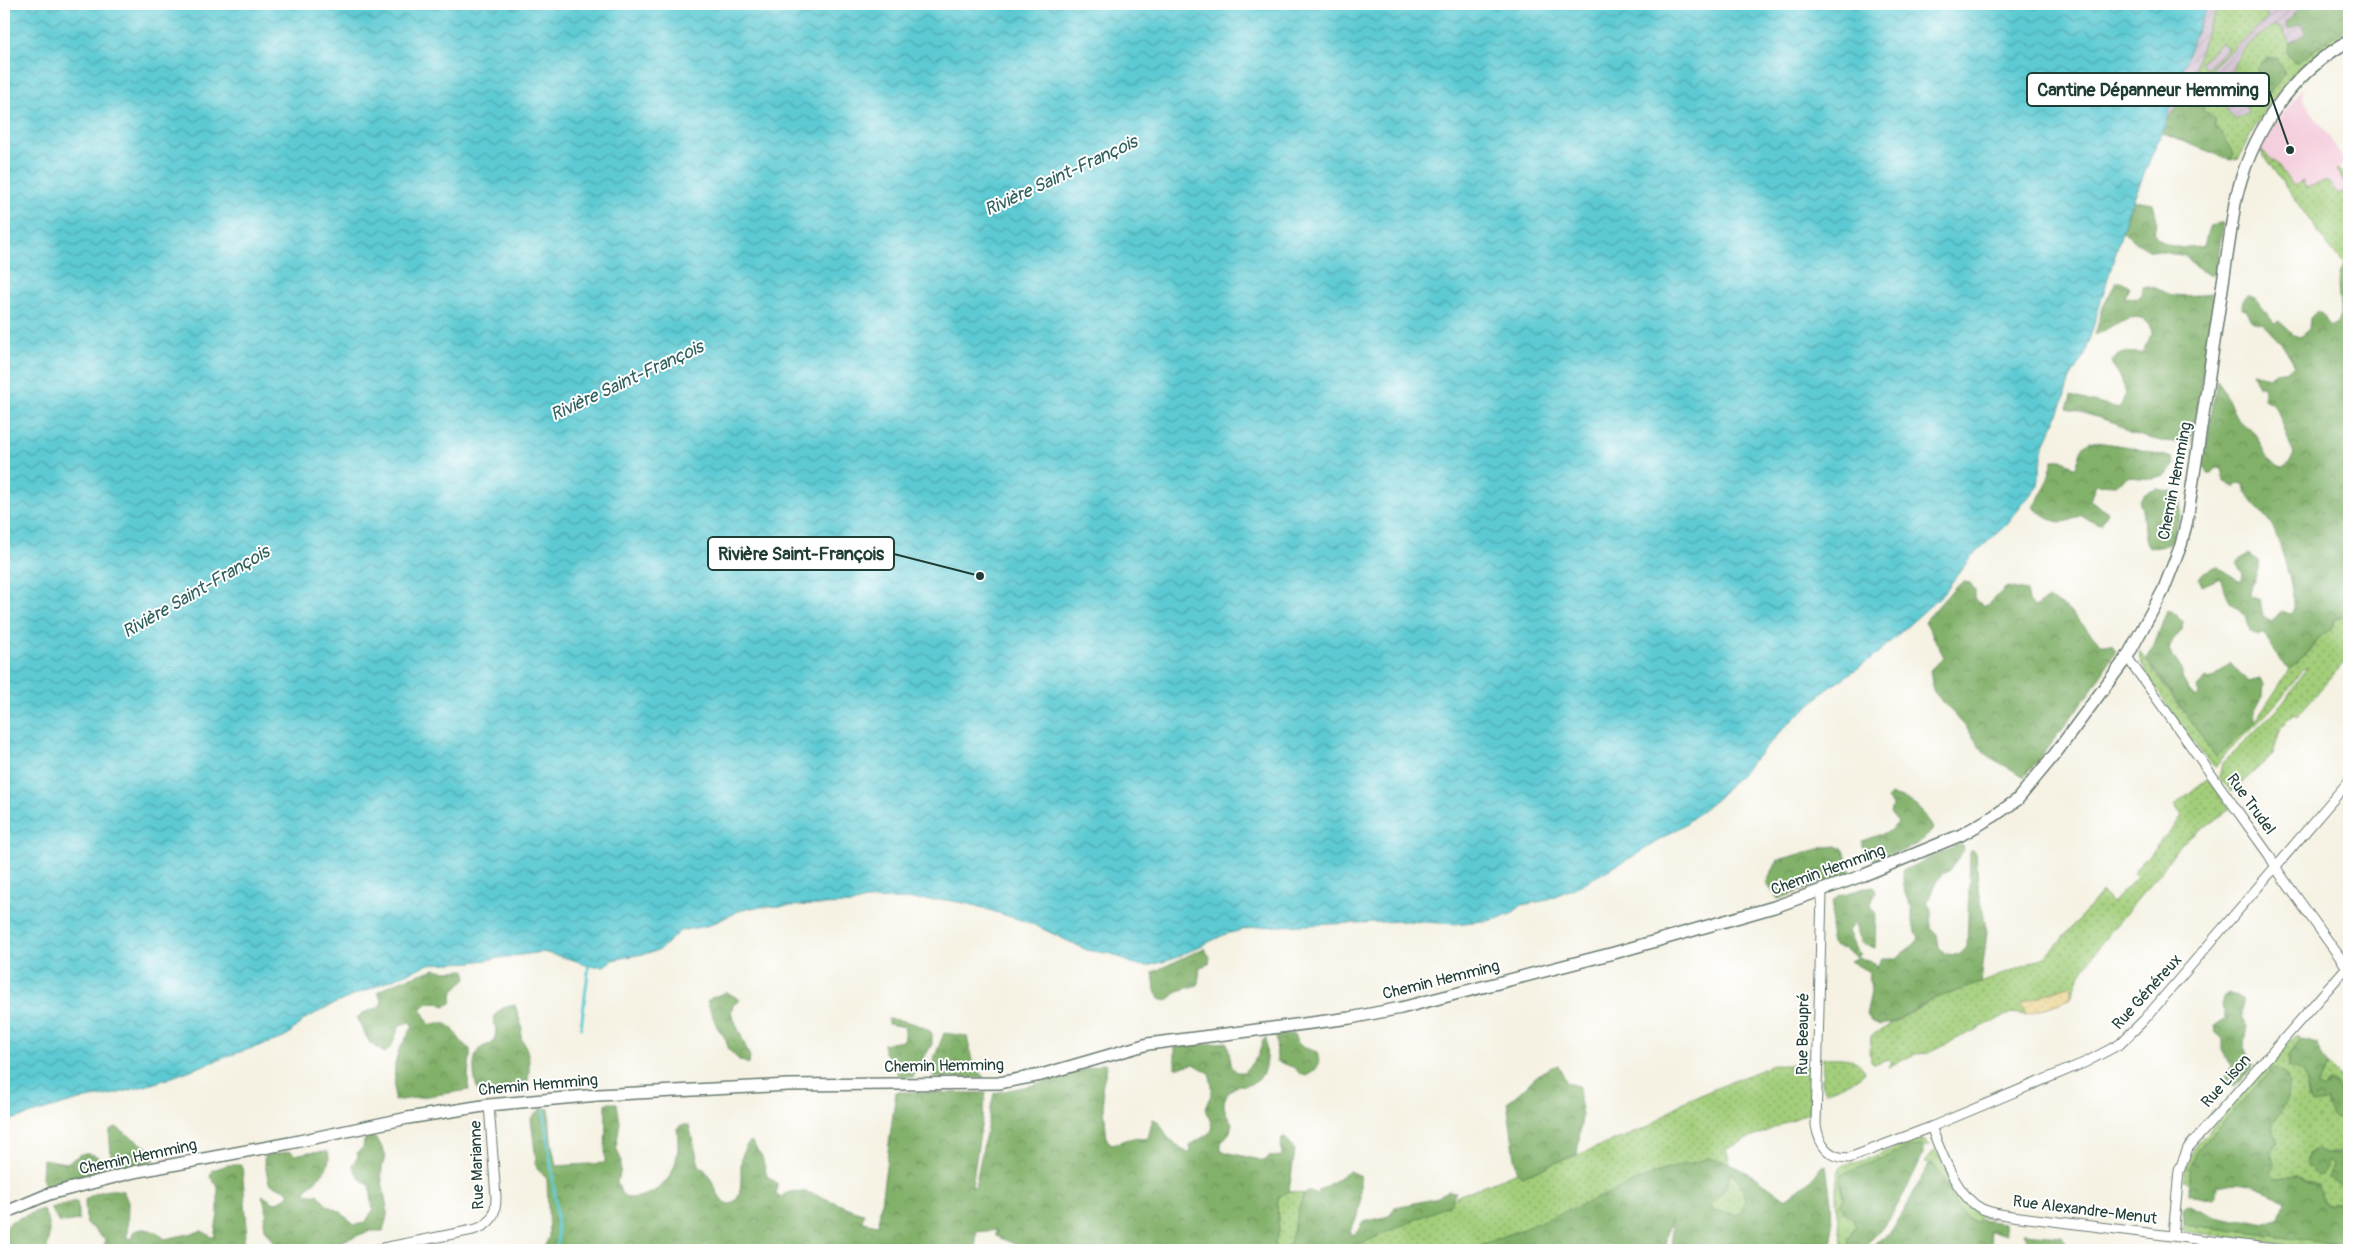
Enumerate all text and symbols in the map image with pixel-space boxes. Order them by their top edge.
callout: Cantine Dépanneur Hemming [2027,73,2269,106]
text: Cantine Dépanneur Hemming [2037,79,2259,102]
water label: Rivière Saint-François [981,130,1143,222]
water label: Rivière Saint-François [547,335,709,427]
street label: Chemin Hemming [2154,420,2196,542]
callout: Rivière Saint-François [708,537,894,570]
water label: Rivière Saint-François [118,540,275,644]
text: Rivière Saint-François [718,543,885,566]
street label: Rue Trudel [2222,770,2280,838]
street label: Chemin Hemming [1768,840,1888,900]
street label: Rue Généreux [2108,950,2186,1034]
street label: Chemin Hemming [1380,956,1502,1004]
street label: Rue Beaupré [1792,993,1814,1075]
street label: Rue Lison [2197,1050,2255,1112]
street label: Chemin Hemming [884,1055,1004,1077]
street label: Chemin Hemming [477,1070,599,1100]
street label: Rue Marianne [465,1120,489,1210]
street label: Chemin Hemming [77,1135,199,1179]
street label: Rue Alexandre-Menut [2012,1191,2159,1229]

